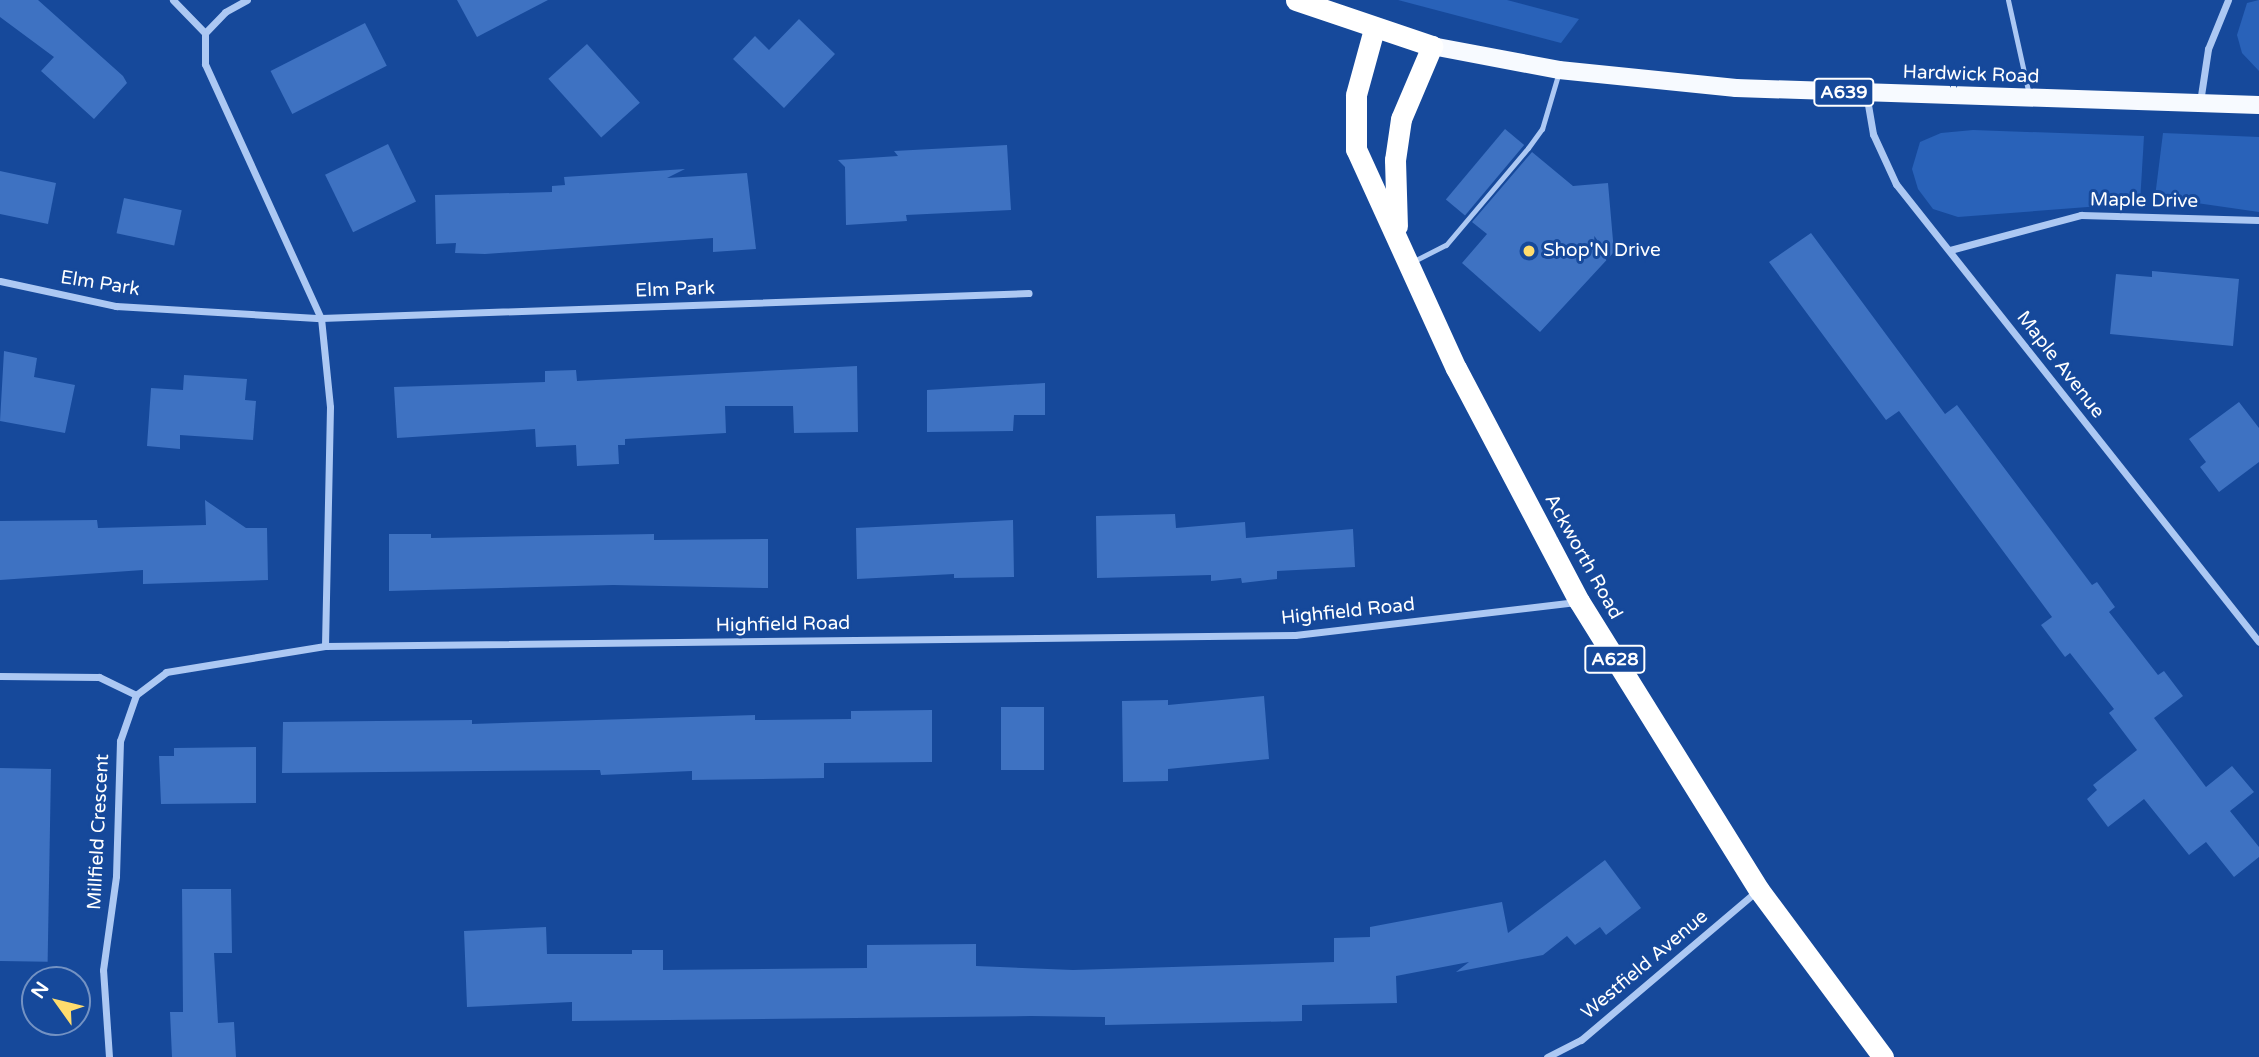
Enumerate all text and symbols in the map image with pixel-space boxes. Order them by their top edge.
street label: Hardwick Road [1902,61,2040,89]
road number: A639 [1812,78,1876,106]
street label: Maple Drive [2090,189,2198,213]
place label: Shop'N Drive [1543,240,1661,262]
marker: Shop'N Drive [1521,243,1537,259]
street label: Elm Park [59,266,141,302]
street label: Elm Park [635,277,715,303]
street label: Maple Avenue [2011,307,2109,423]
street label: Ackworth Road [1539,490,1627,624]
street label: Highfield Road [1280,594,1416,630]
street label: Highfield Road [716,612,850,638]
road number: A628 [1584,644,1646,674]
street label: Millfield Crescent [84,753,114,911]
street label: Westfield Avenue [1577,906,1713,1024]
north arrow [21,966,91,1036]
text: N [27,978,54,1003]

